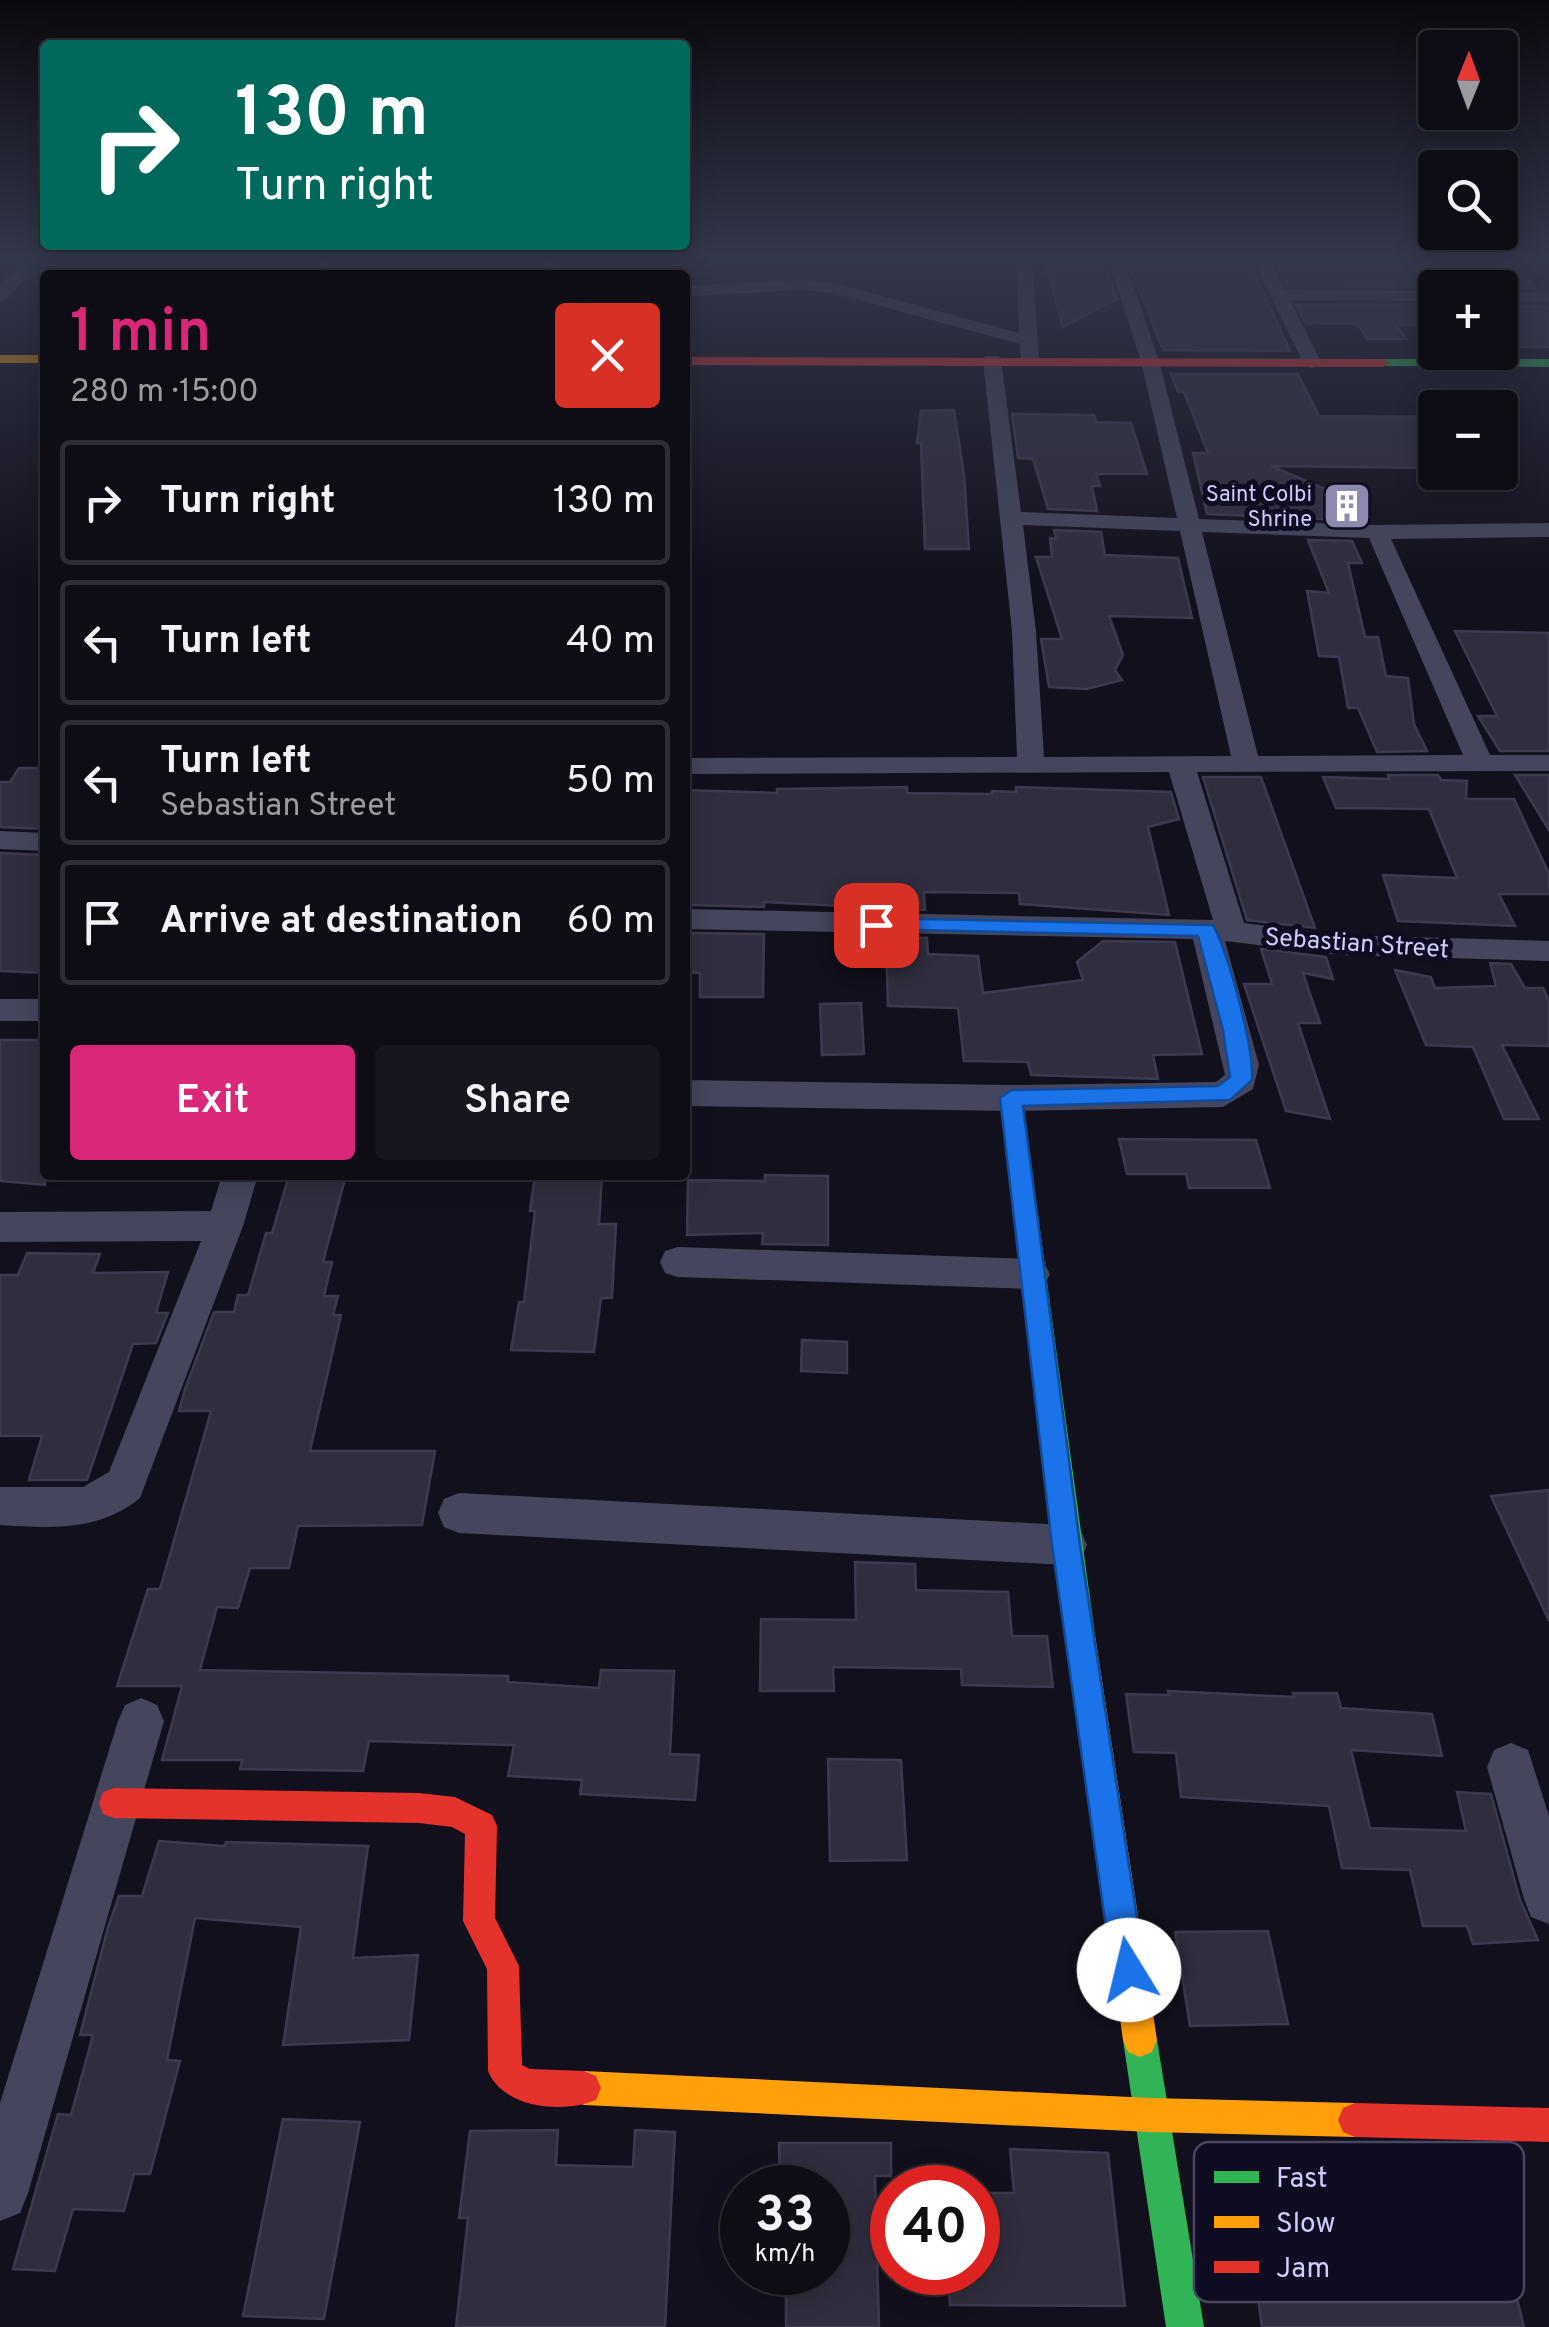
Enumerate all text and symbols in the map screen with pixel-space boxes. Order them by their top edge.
north arrow [1418,30,1518,130]
map controls [1418,30,1518,490]
text: 130 m [235,72,429,161]
icon: right [70,80,200,210]
button: search [1418,150,1518,250]
text: Turn right [235,159,434,216]
button: + [1418,270,1518,370]
text: 1 min [70,297,211,373]
button: close [555,303,660,408]
text: 280 m · 15:00 [70,373,259,413]
button: − [1418,390,1518,490]
icon: right [75,475,130,530]
text: Turn right [160,478,335,527]
text: 130 m [553,478,655,527]
building icon: Saint Colbi Shrine [1321,480,1373,532]
place label: Saint Colbi Shrine [1206,482,1312,534]
icon: left [75,615,130,670]
text: Turn left [160,618,312,667]
text: 40 m [566,618,655,667]
text: Turn left [160,738,312,787]
icon: left [75,755,130,810]
text: 50 m [566,758,655,807]
text: Sebastian Street [160,787,396,827]
pin [834,883,919,968]
icon: arrive [75,895,130,950]
text: Arrive at destination [160,898,523,947]
text: 60 m [567,898,655,947]
icon: arrive [849,898,904,953]
street label: Sebastian Street [1264,923,1450,967]
button: Exit [70,1045,355,1160]
button: Share [375,1045,660,1160]
position arrow [1077,1918,1181,2022]
legend [1194,2142,1524,2302]
text: Fast [1276,2162,1328,2198]
speed limit sign: 40 [870,2165,1000,2295]
text: 33 [755,2186,815,2249]
text: Slow [1276,2207,1335,2243]
text: km/h [755,2239,815,2271]
text: Jam [1276,2252,1330,2288]

